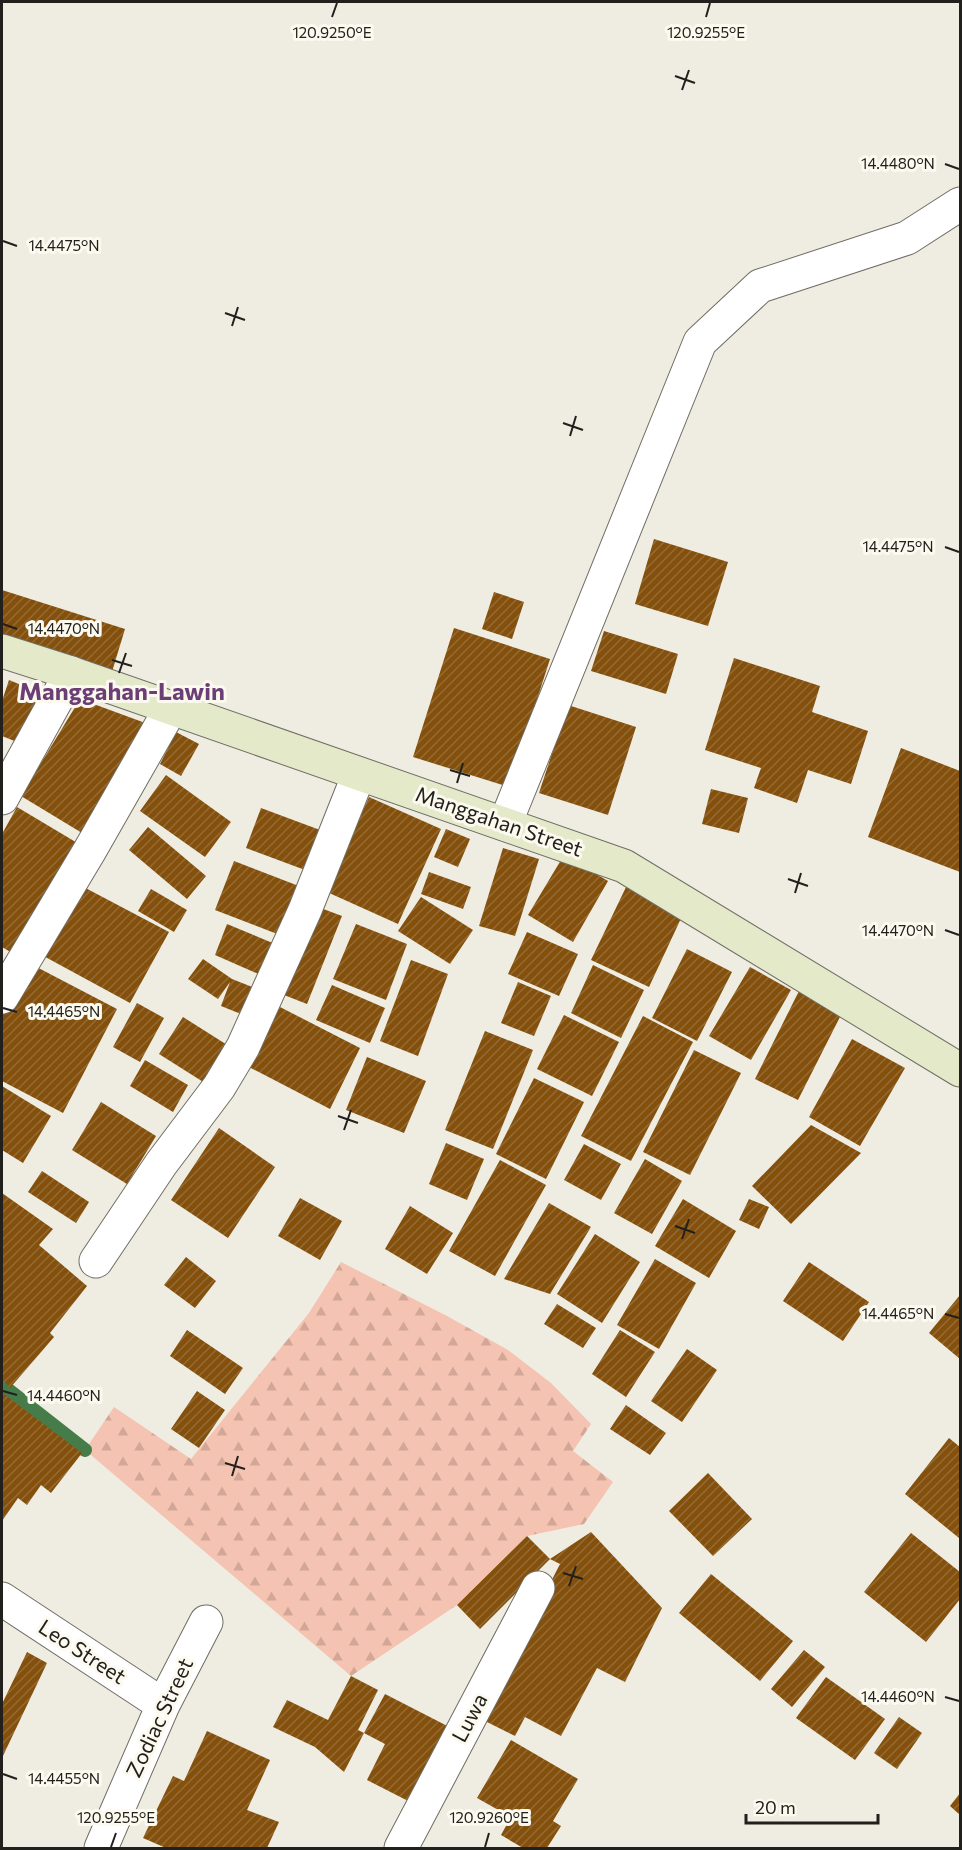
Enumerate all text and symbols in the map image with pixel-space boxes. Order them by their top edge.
text: 120.9250°E [292,23,372,41]
text: 120.9255°E [667,23,745,41]
text: 14.4480°N [861,154,935,172]
text: 14.4475°N [28,236,100,254]
text: 14.4475°N [862,537,934,555]
text: 14.4470°N [28,619,100,637]
district label: Manggahan-Lawin [19,676,225,705]
street label: Manggahan Street [413,780,586,861]
text: 14.4470°N [862,921,934,939]
text: 14.4465°N [28,1002,100,1020]
text: 14.4465°N [862,1304,934,1322]
text: 14.4460°N [27,1386,101,1404]
street label: Leo Street [34,1613,131,1688]
street label: Zodiac Street [120,1654,197,1781]
text: 14.4460°N [861,1687,935,1705]
street label: Luwa [446,1689,492,1746]
text: 14.4455°N [28,1769,100,1787]
scale bar [746,1787,878,1825]
text: 20 m [755,1796,796,1818]
text: 120.9255°E [77,1808,155,1826]
text: 120.9260°E [449,1808,529,1826]

